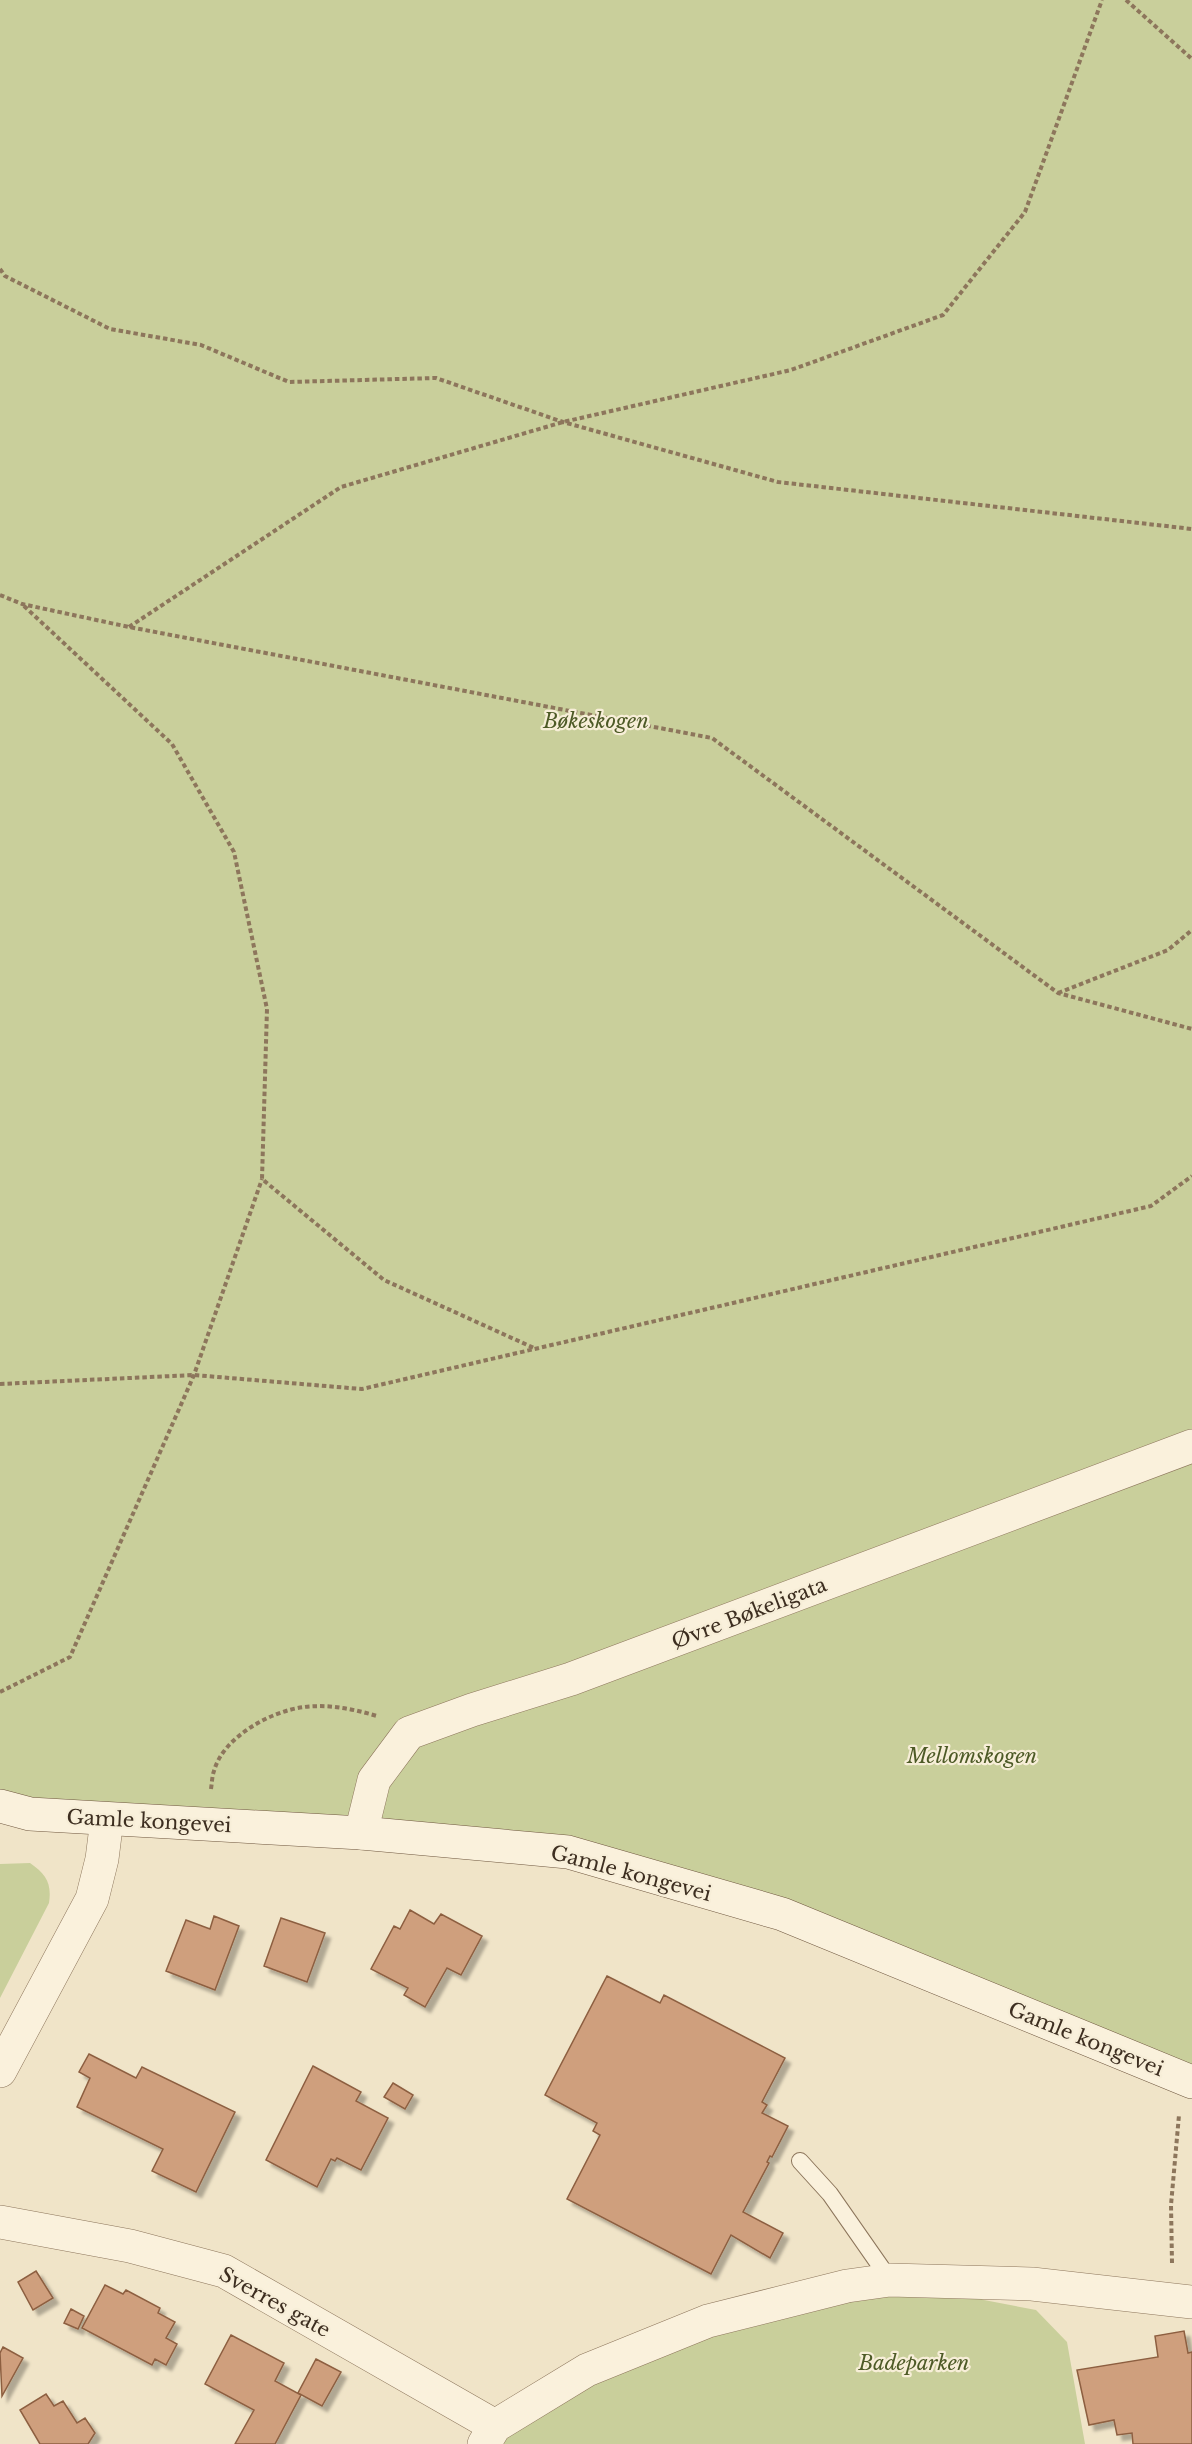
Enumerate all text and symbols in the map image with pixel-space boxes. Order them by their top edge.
park label: Bøkeskogen [542,709,649,733]
street label: Øvre Bøkeligata [668,1572,831,1654]
park label: Mellomskogen [906,1744,1037,1768]
street label: Gamle kongevei [66,1805,232,1837]
street label: Gamle kongevei [548,1840,714,1906]
street label: Gamle kongevei [1005,1997,1167,2081]
street label: Sverres gate [215,2262,335,2342]
park label: Badeparken [858,2351,969,2375]

